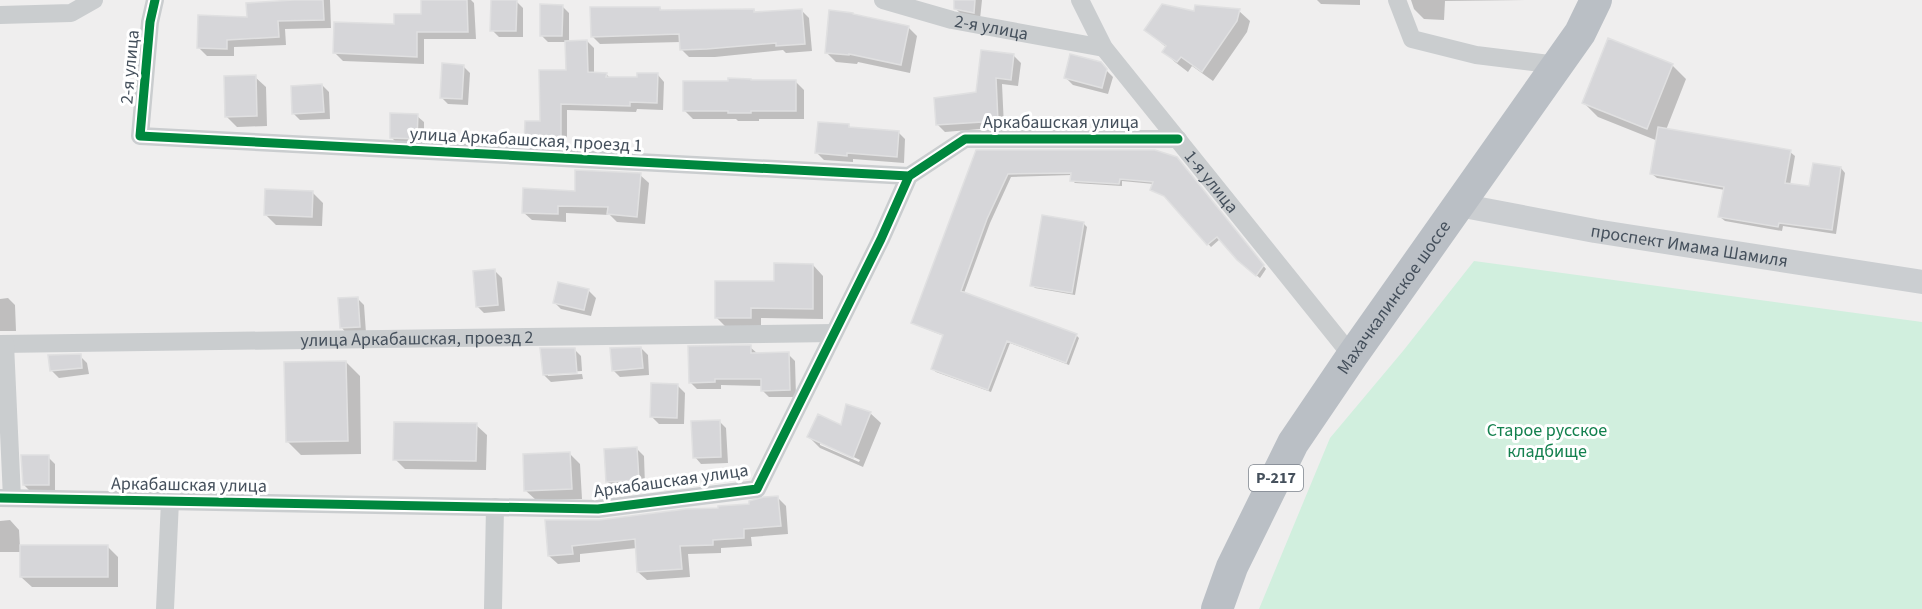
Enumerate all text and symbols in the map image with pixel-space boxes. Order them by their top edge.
street label: 2-я улица [953,8,1030,46]
street label: 2-я улица [114,29,146,105]
street label: Аркабашская улица [983,110,1139,135]
street label: улица Аркабашская, проезд 1 [409,121,643,159]
street label: 1-я улица [1178,145,1245,218]
street label: Махачкалинское шоссе [1331,215,1457,379]
street label: проспект Имама Шамиля [1589,218,1790,273]
street label: улица Аркабашская, проезд 2 [300,324,534,353]
park label: Старое русское кладбище [1487,418,1607,464]
street label: Аркабашская улица [592,458,750,504]
road number: Р-217 [1249,465,1303,491]
street label: Аркабашская улица [111,471,267,499]

